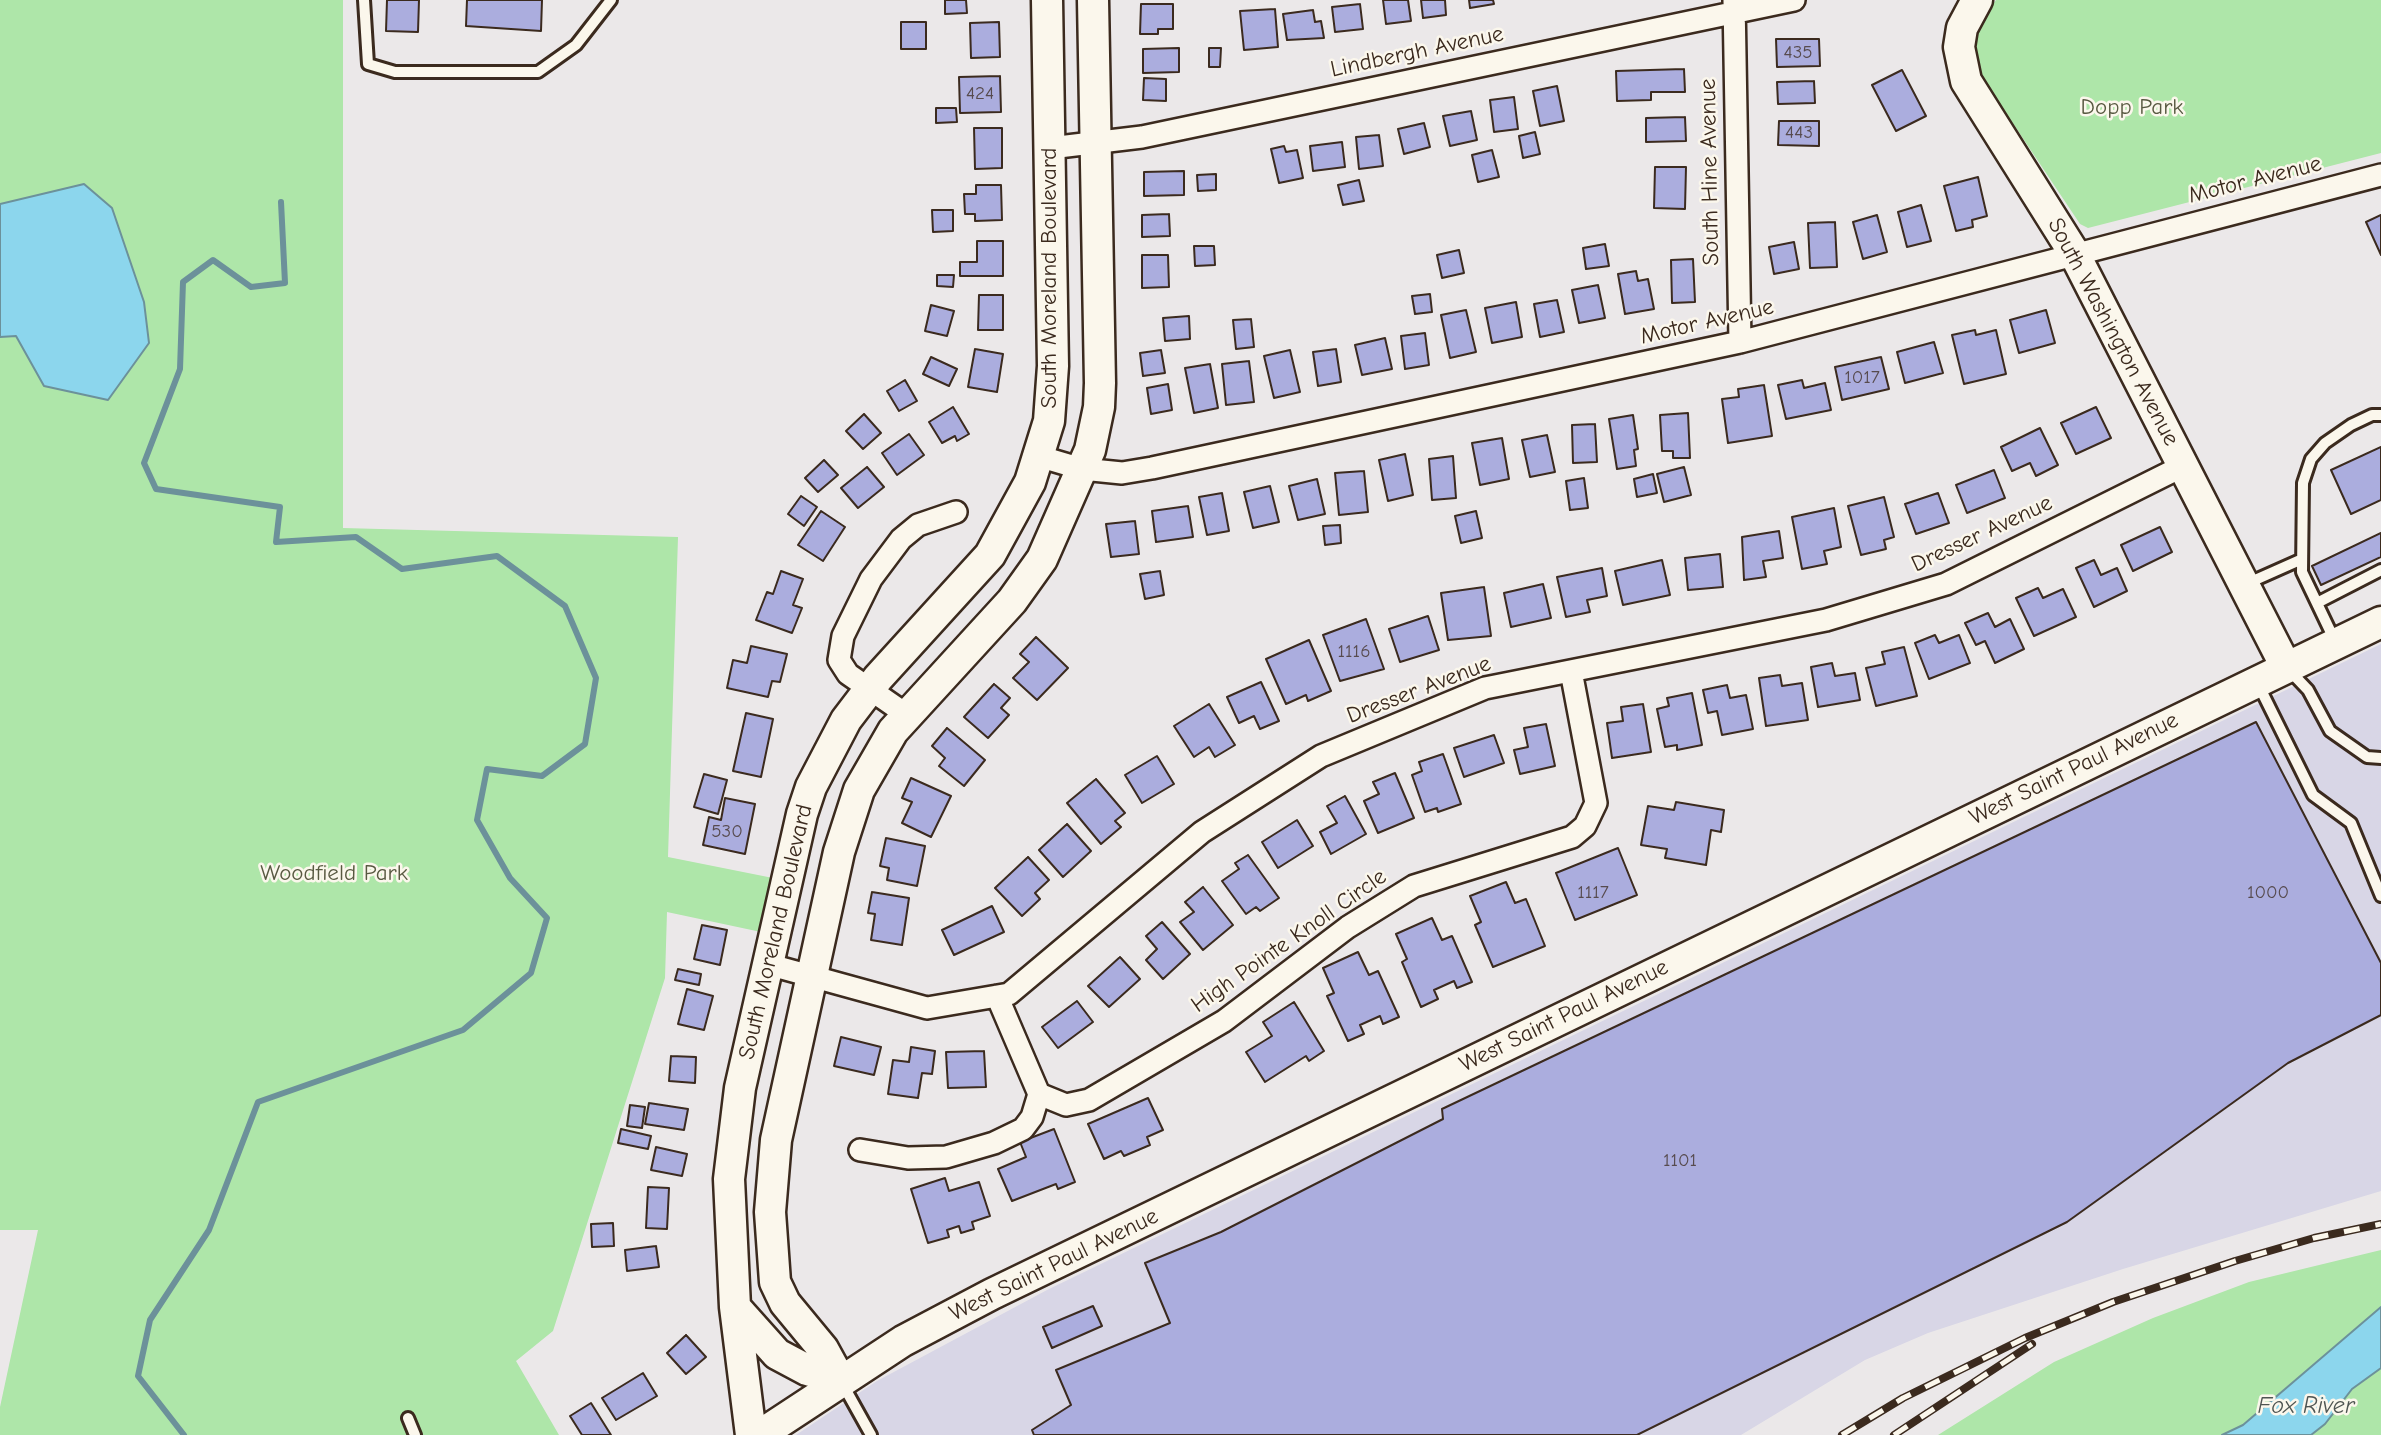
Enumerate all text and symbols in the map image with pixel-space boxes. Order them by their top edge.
street label: Lindbergh Avenue [1328,20,1506,84]
house number: 435 [1783,42,1813,64]
street label: South Hine Avenue [1695,78,1725,266]
house number: 424 [966,83,994,105]
park label: Dopp Park [2081,93,2183,121]
house number: 443 [1785,122,1813,144]
street label: South Moreland Boulevard [1035,148,1063,408]
street label: Motor Avenue [2186,150,2324,210]
street label: South Washington Avenue [2041,213,2185,451]
street label: Motor Avenue [1638,293,1776,351]
house number: 1017 [1844,367,1880,389]
street label: Dresser Avenue [1907,489,2057,579]
house number: 1116 [1338,641,1370,663]
street label: Dresser Avenue [1343,650,1495,730]
street label: West Saint Paul Avenue [1965,706,2183,832]
street label: South Moreland Boulevard [733,802,819,1062]
house number: 530 [711,821,743,843]
park label: Woodfield Park [260,859,408,887]
street label: High Pointe Knoll Circle [1186,863,1392,1019]
house number: 1117 [1577,882,1609,904]
house number: 1000 [2247,882,2289,904]
street label: West Saint Paul Avenue [1455,953,1673,1079]
house number: 1101 [1663,1150,1697,1172]
street label: West Saint Paul Avenue [945,1202,1163,1328]
water label: Fox River [2258,1392,2354,1420]

